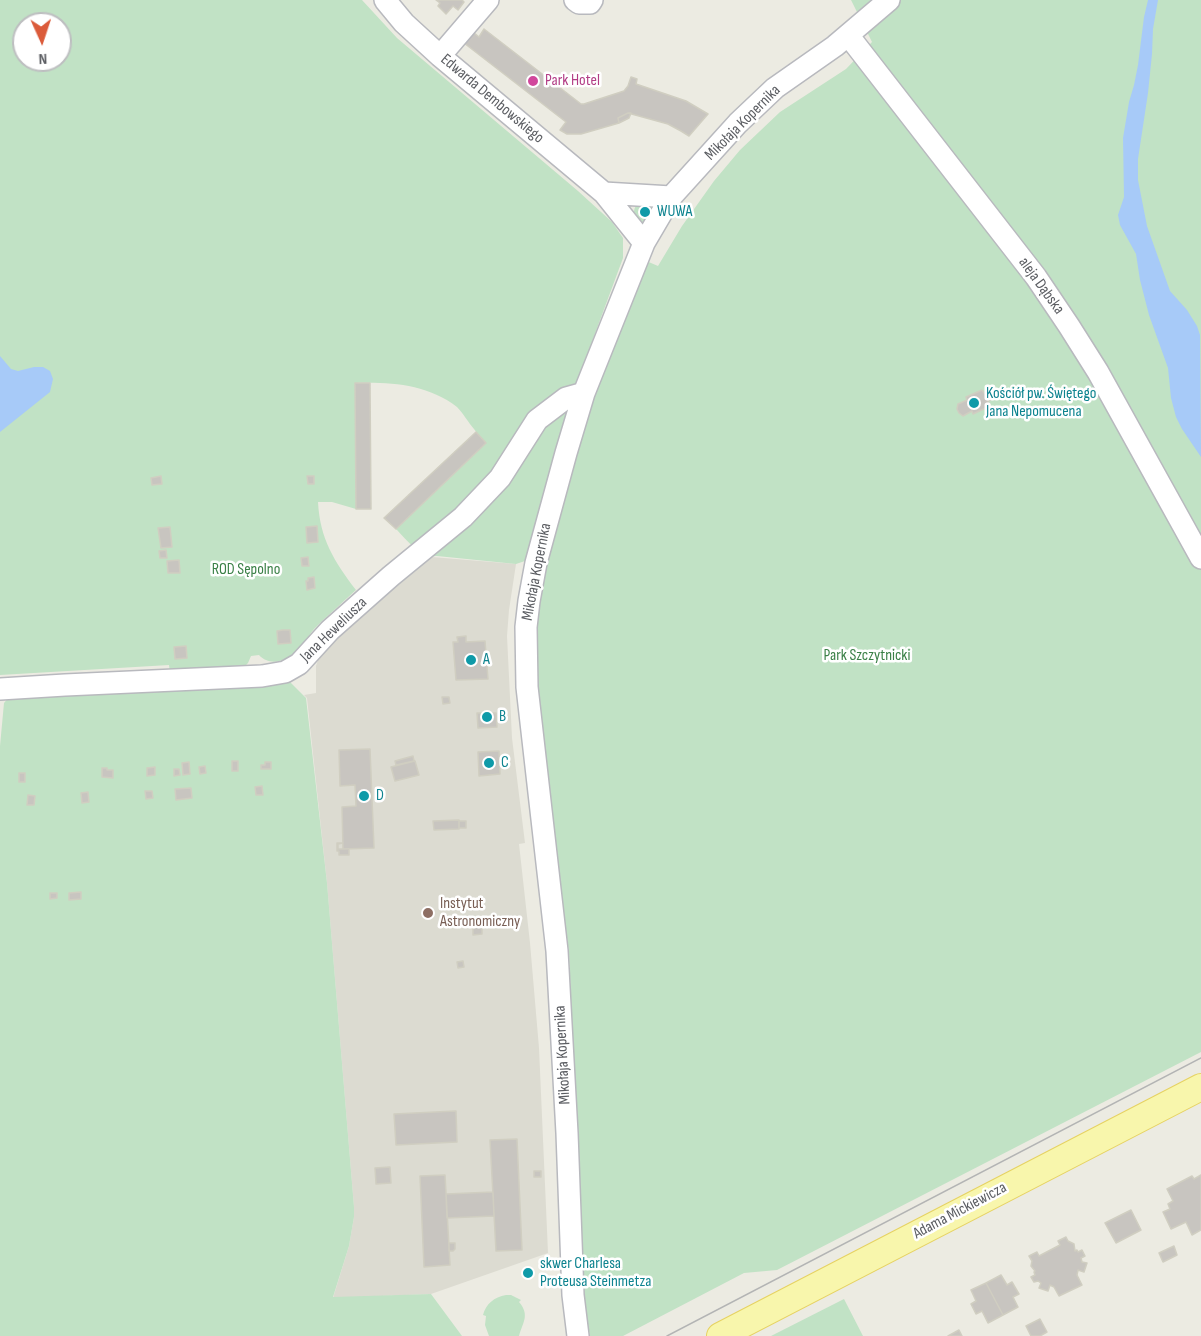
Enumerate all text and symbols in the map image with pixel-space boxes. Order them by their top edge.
north arrow [12,12,72,72]
text: N [38,49,48,68]
street label: Edwarda Dembowskiego [436,50,548,148]
place label: Park Hotel [545,71,600,91]
marker: Park Hotel [526,74,540,88]
street label: Mikołaja Kopernika [701,81,785,165]
place label: WUWA [657,202,692,222]
marker: WUWA [638,205,652,219]
street label: aleja Dąbska [1014,254,1068,318]
place label: Kościół pw. Świętego Jana Nepomucena [986,384,1096,422]
marker: Kościół pw. Świętego Jana Nepomucena [967,396,981,410]
street label: Mikołaja Kopernika [518,522,556,622]
park label: ROD Sępolno [212,560,280,580]
street label: Jana Heweliusza [297,593,371,667]
park label: Park Szczytnicki [824,646,910,666]
place label: A [483,650,490,670]
marker: A [464,653,478,667]
place label: B [499,707,506,727]
marker: B [480,710,494,724]
place label: C [501,753,509,773]
marker: C [482,756,496,770]
place label: D [376,786,384,806]
marker: D [357,789,371,803]
place label: Instytut Astronomiczny [440,894,520,932]
marker: Instytut Astronomiczny [421,906,435,920]
street label: Mikołaja Kopernika [551,1005,575,1105]
street label: Adama Mickiewicza [910,1178,1010,1244]
place label: skwer Charlesa Proteusa Steinmetza [540,1254,651,1292]
marker: skwer Charlesa Proteusa Steinmetza [521,1266,535,1280]

